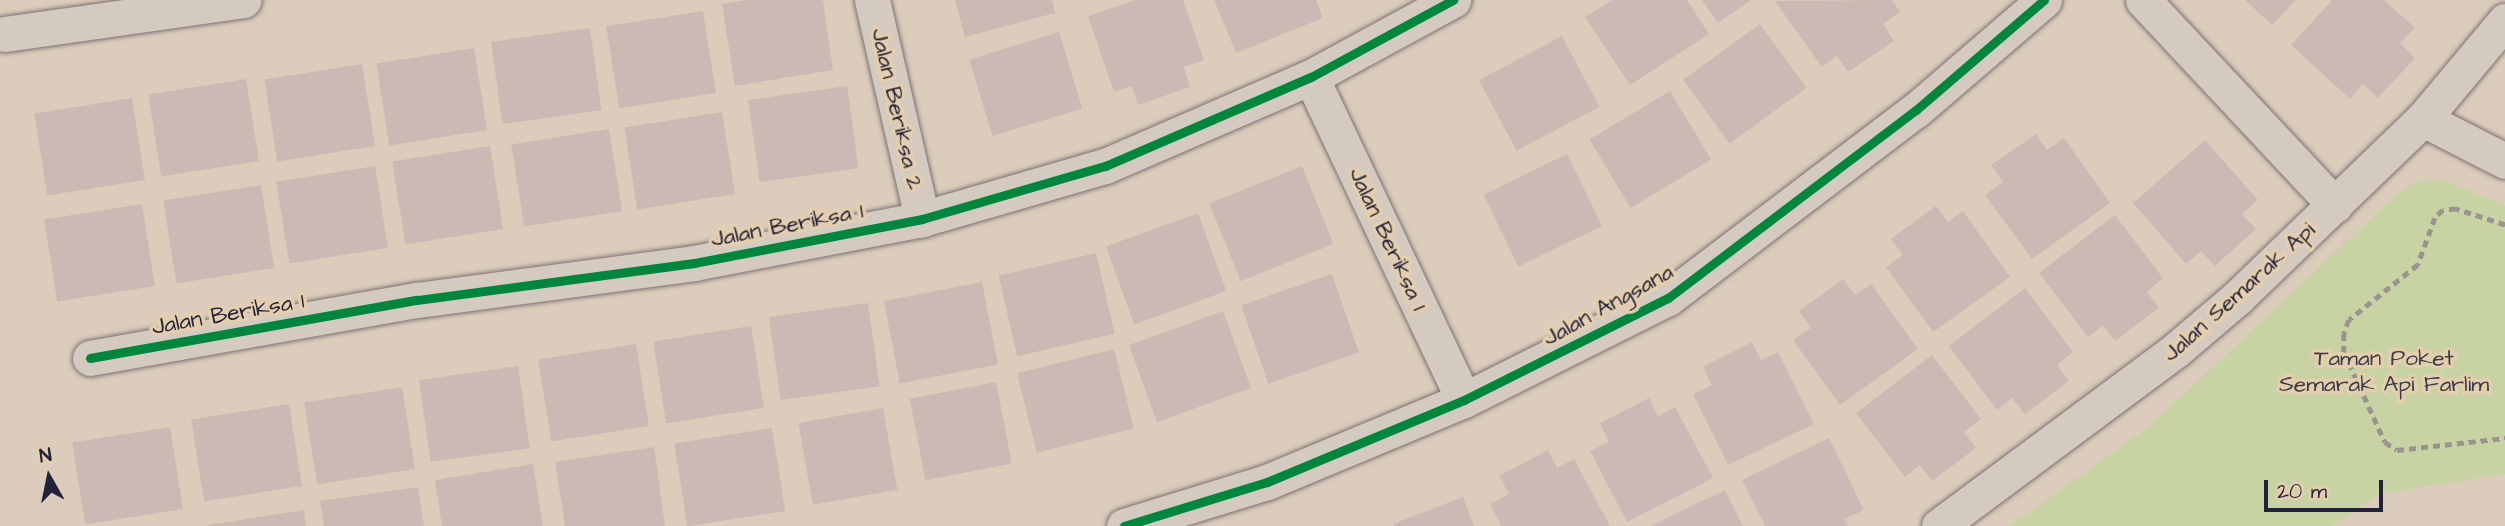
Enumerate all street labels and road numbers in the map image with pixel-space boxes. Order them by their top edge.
street label: Jalan Beriksa 2 [865,26,929,192]
street label: Jalan Beriksa 1 [1343,163,1433,315]
street label: Jalan Beriksa 1 [709,197,865,253]
street label: Jalan Semarak Api [2157,216,2321,368]
street label: Jalan Angsana [1538,258,1678,352]
street label: Jalan Beriksa 1 [150,287,306,341]

